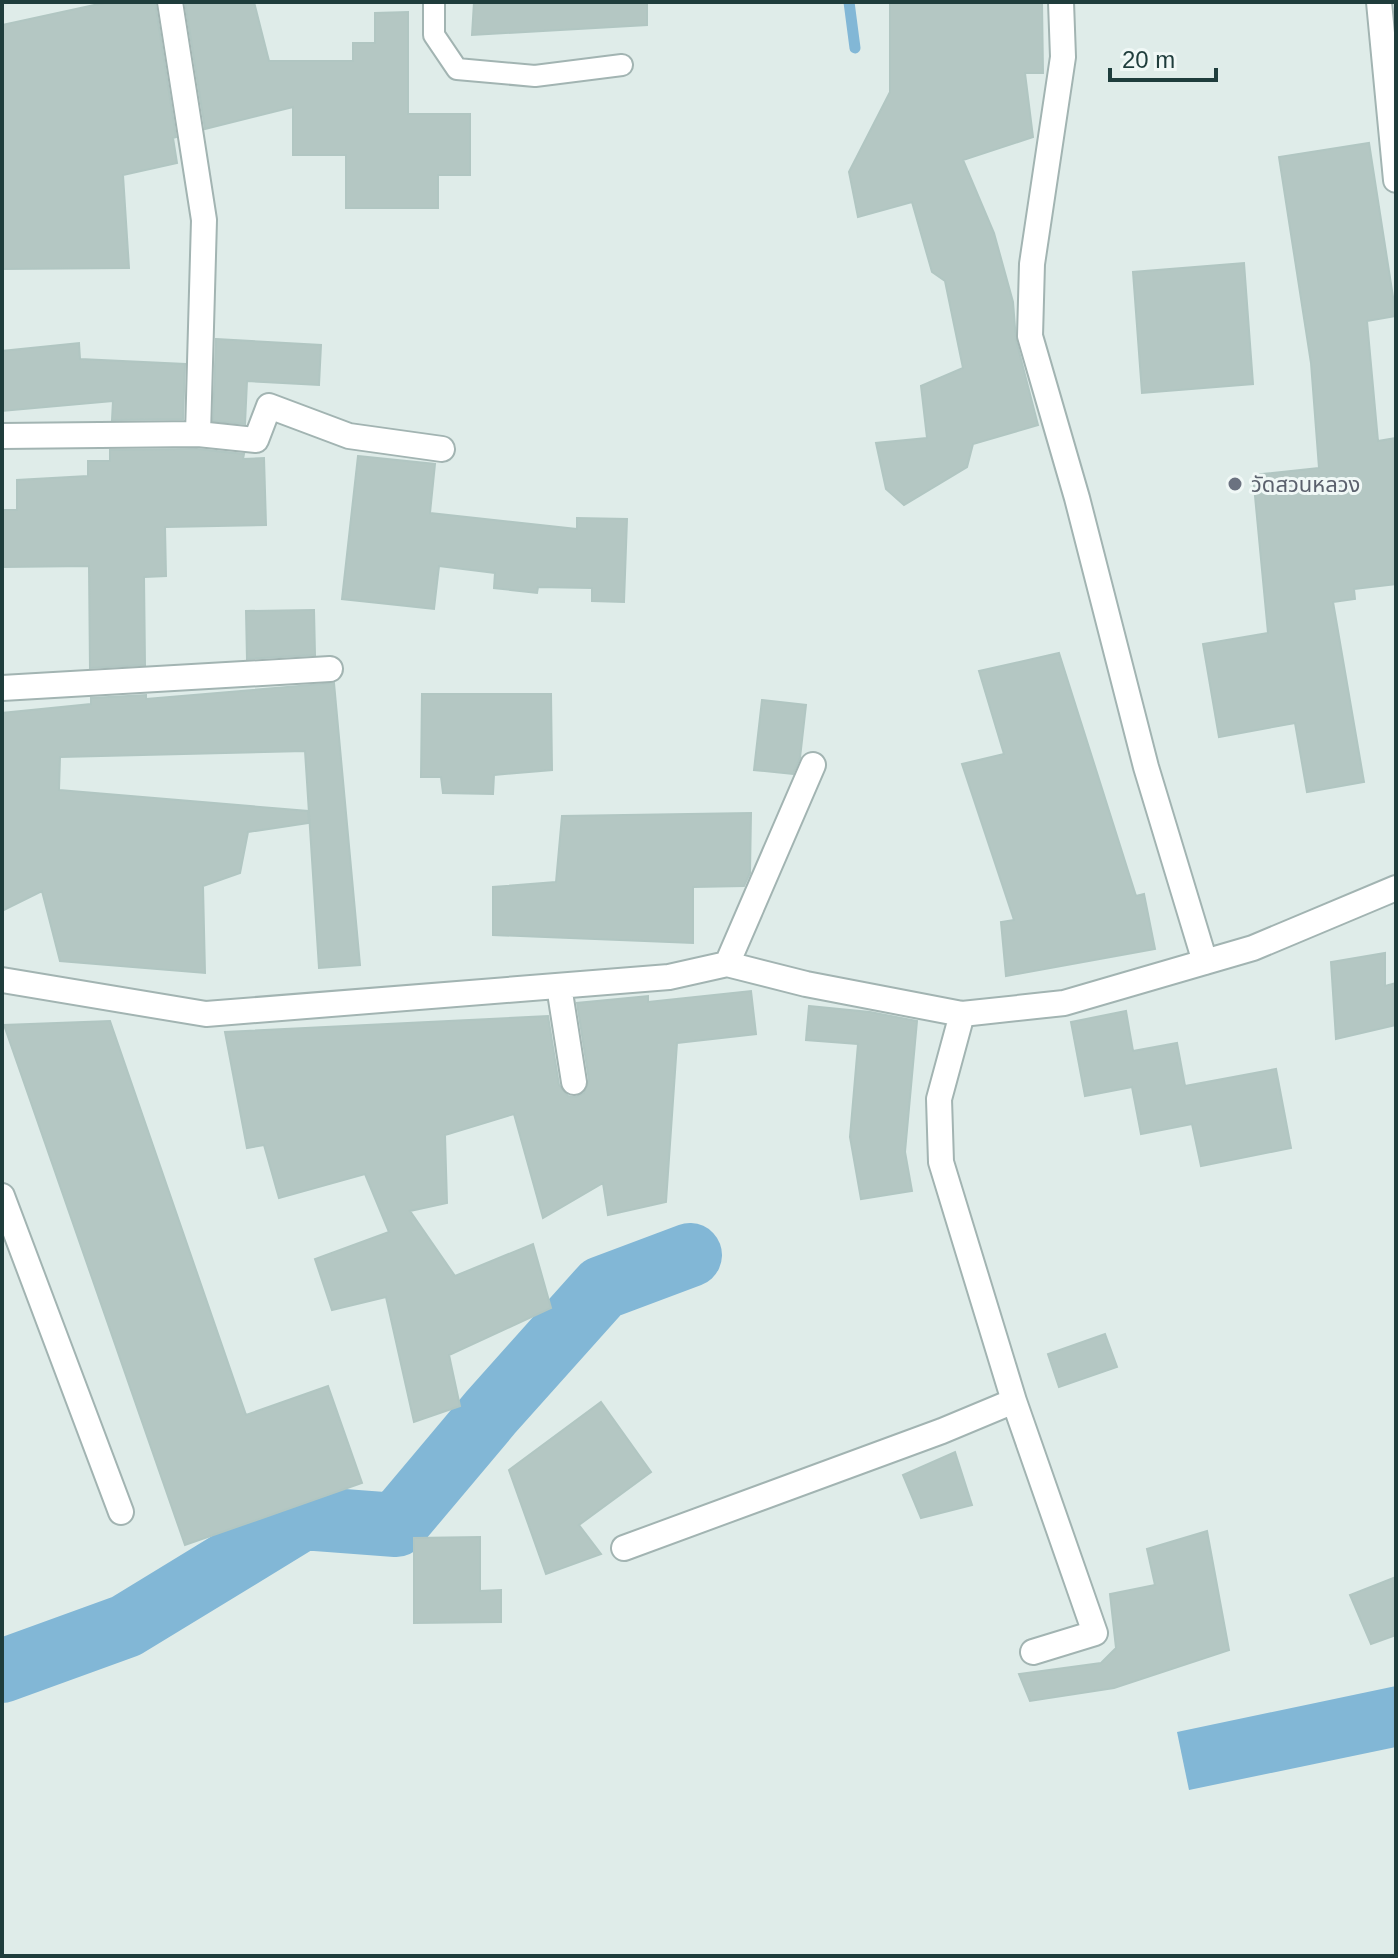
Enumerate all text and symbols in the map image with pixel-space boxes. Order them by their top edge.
scale bar [1110,32,1216,82]
text: 20 m [1122,46,1175,73]
place label: วัดสวนหลวง [1251,472,1360,497]
marker: วัดสวนหลวง [1226,475,1244,493]

